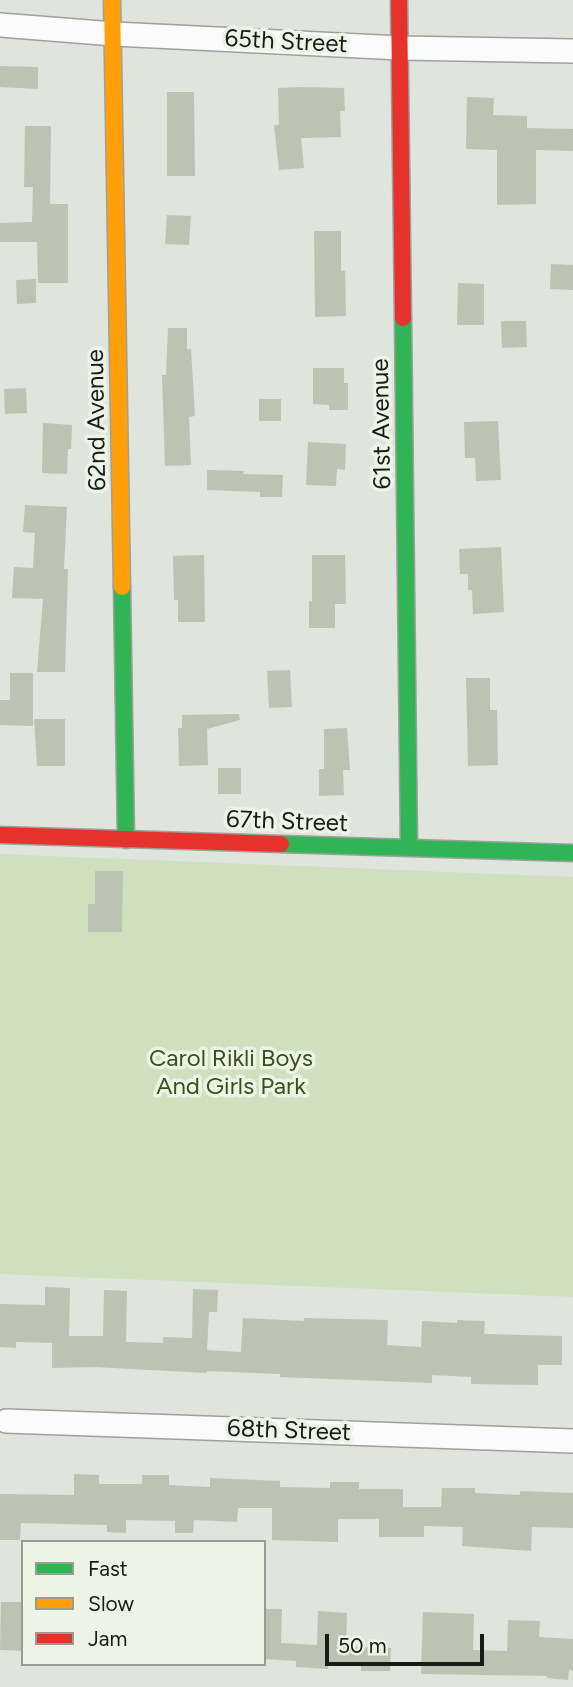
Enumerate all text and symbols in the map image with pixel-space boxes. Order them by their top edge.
street label: 65th Street [224,24,348,60]
street label: 62nd Avenue [81,349,113,491]
street label: 61st Avenue [366,358,398,490]
street label: 67th Street [226,805,348,839]
park label: Carol Rikli Boys And Girls Park [149,1045,313,1101]
street label: 68th Street [227,1414,351,1448]
legend [21,1540,266,1666]
text: Fast [88,1556,128,1581]
text: Slow [88,1591,134,1616]
scale bar [328,1620,487,1664]
text: Jam [88,1626,127,1651]
text: 50 m [338,1633,387,1658]

